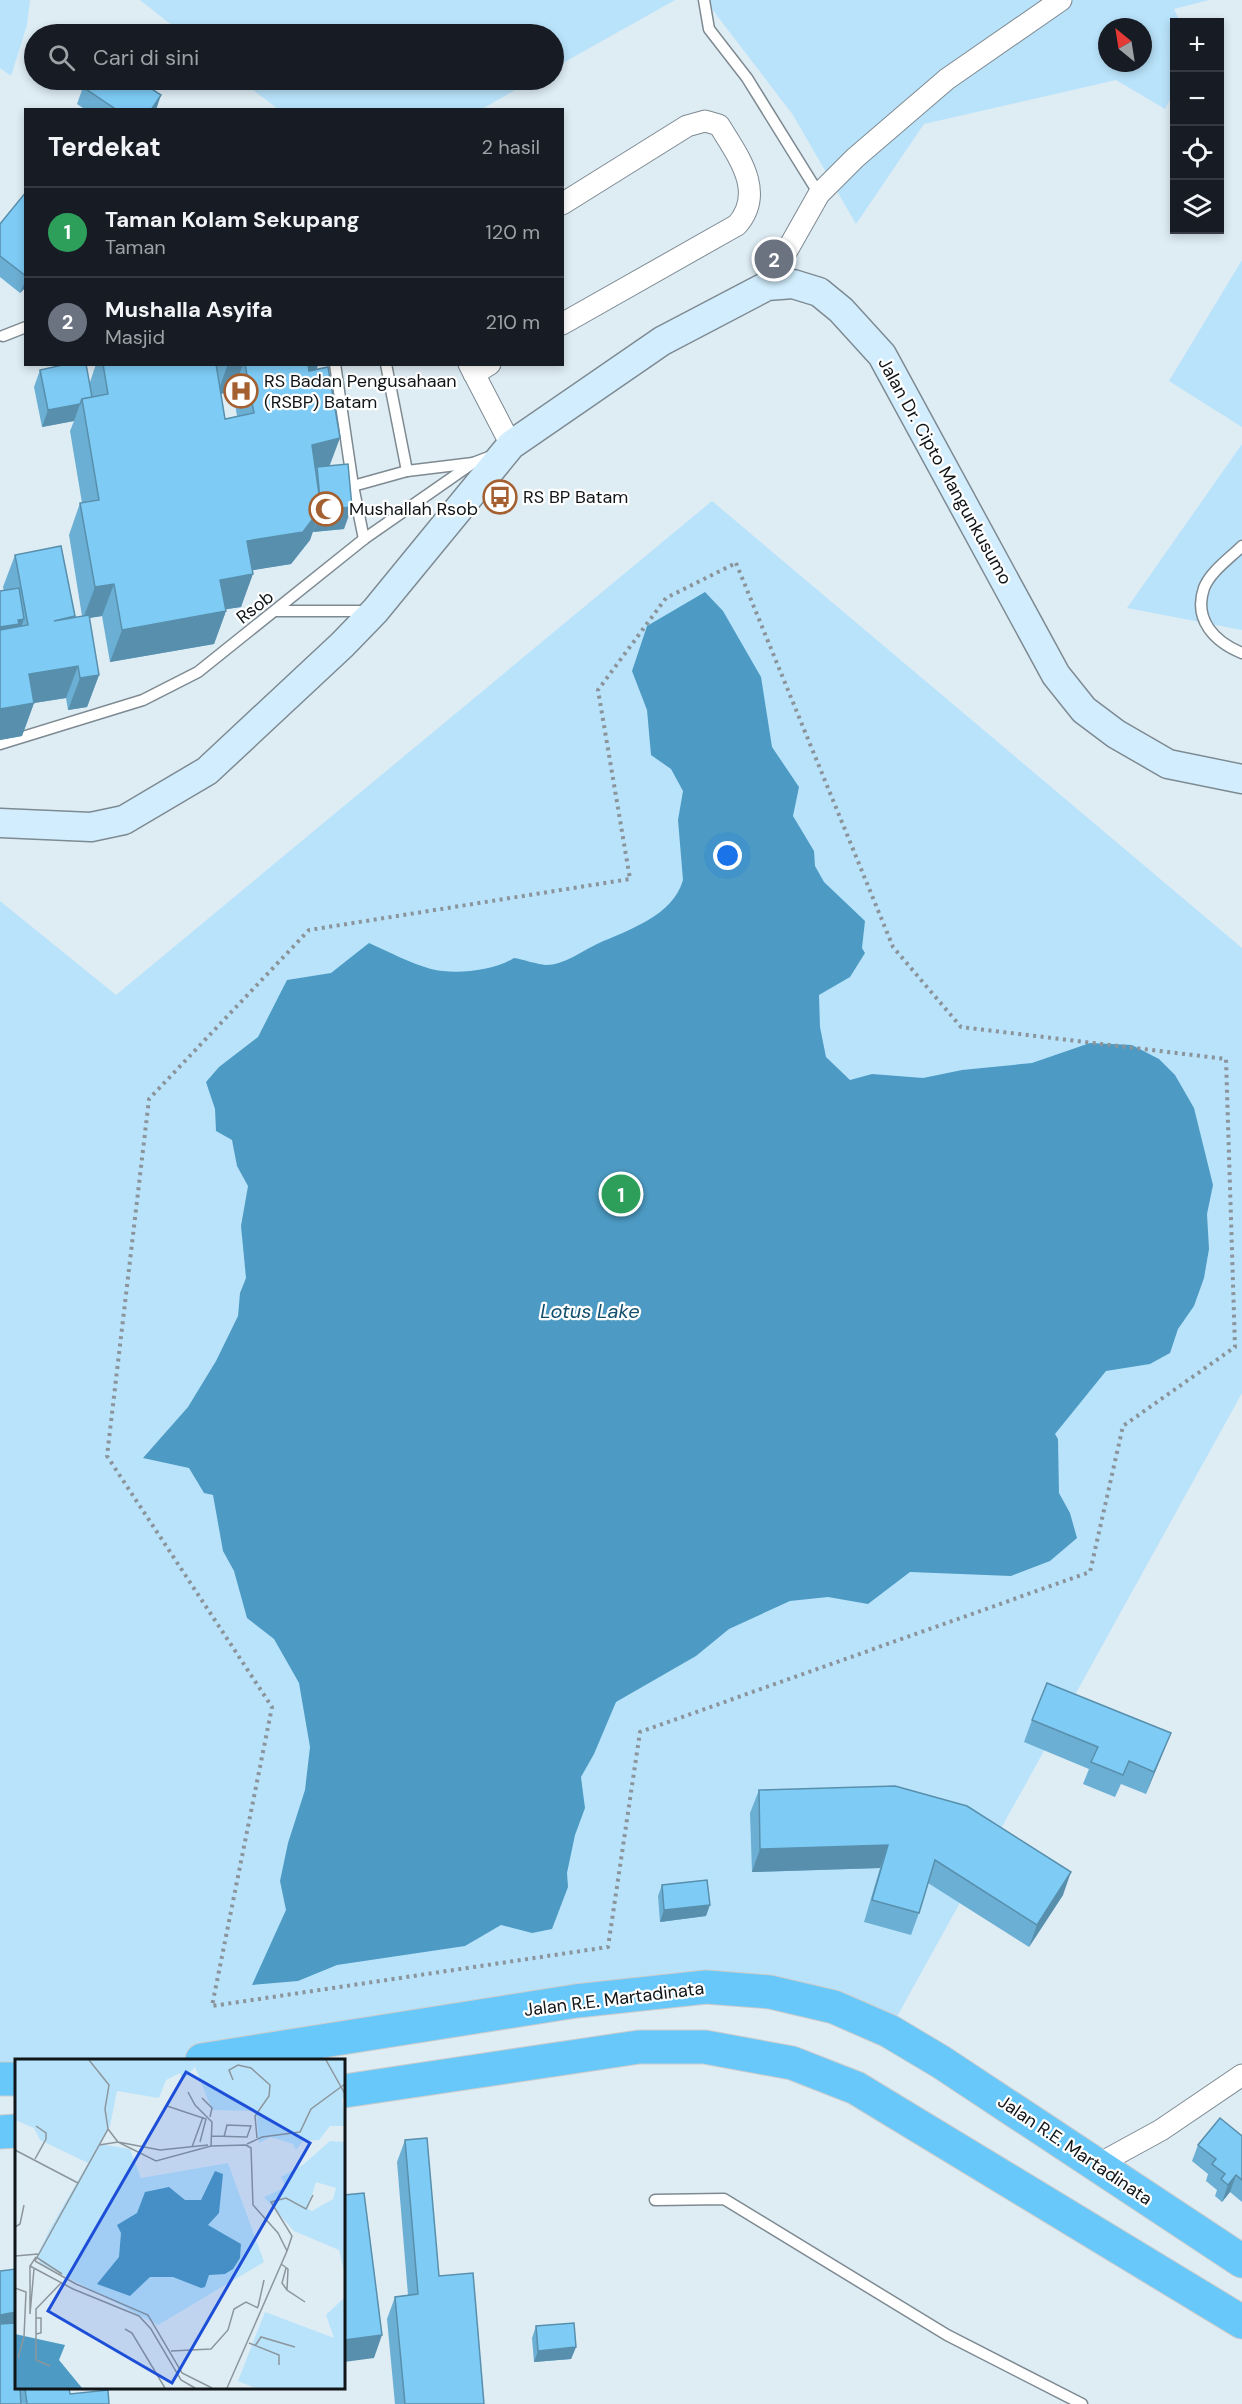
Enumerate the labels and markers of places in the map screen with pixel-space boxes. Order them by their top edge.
pin: 2 [754,236,794,282]
place label: RS Badan Pengusahaan (RSBP) Batam [264,369,457,414]
hospital icon: RS Badan Pengusahaan (RSBP) Batam [223,373,259,409]
bus stop icon: RS BP Batam [482,479,518,515]
place label: RS BP Batam [523,485,628,509]
mosque icon: Mushallah Rsob [308,491,344,527]
place label: Mushallah Rsob [349,497,478,521]
pin: 1 [602,1172,640,1216]

